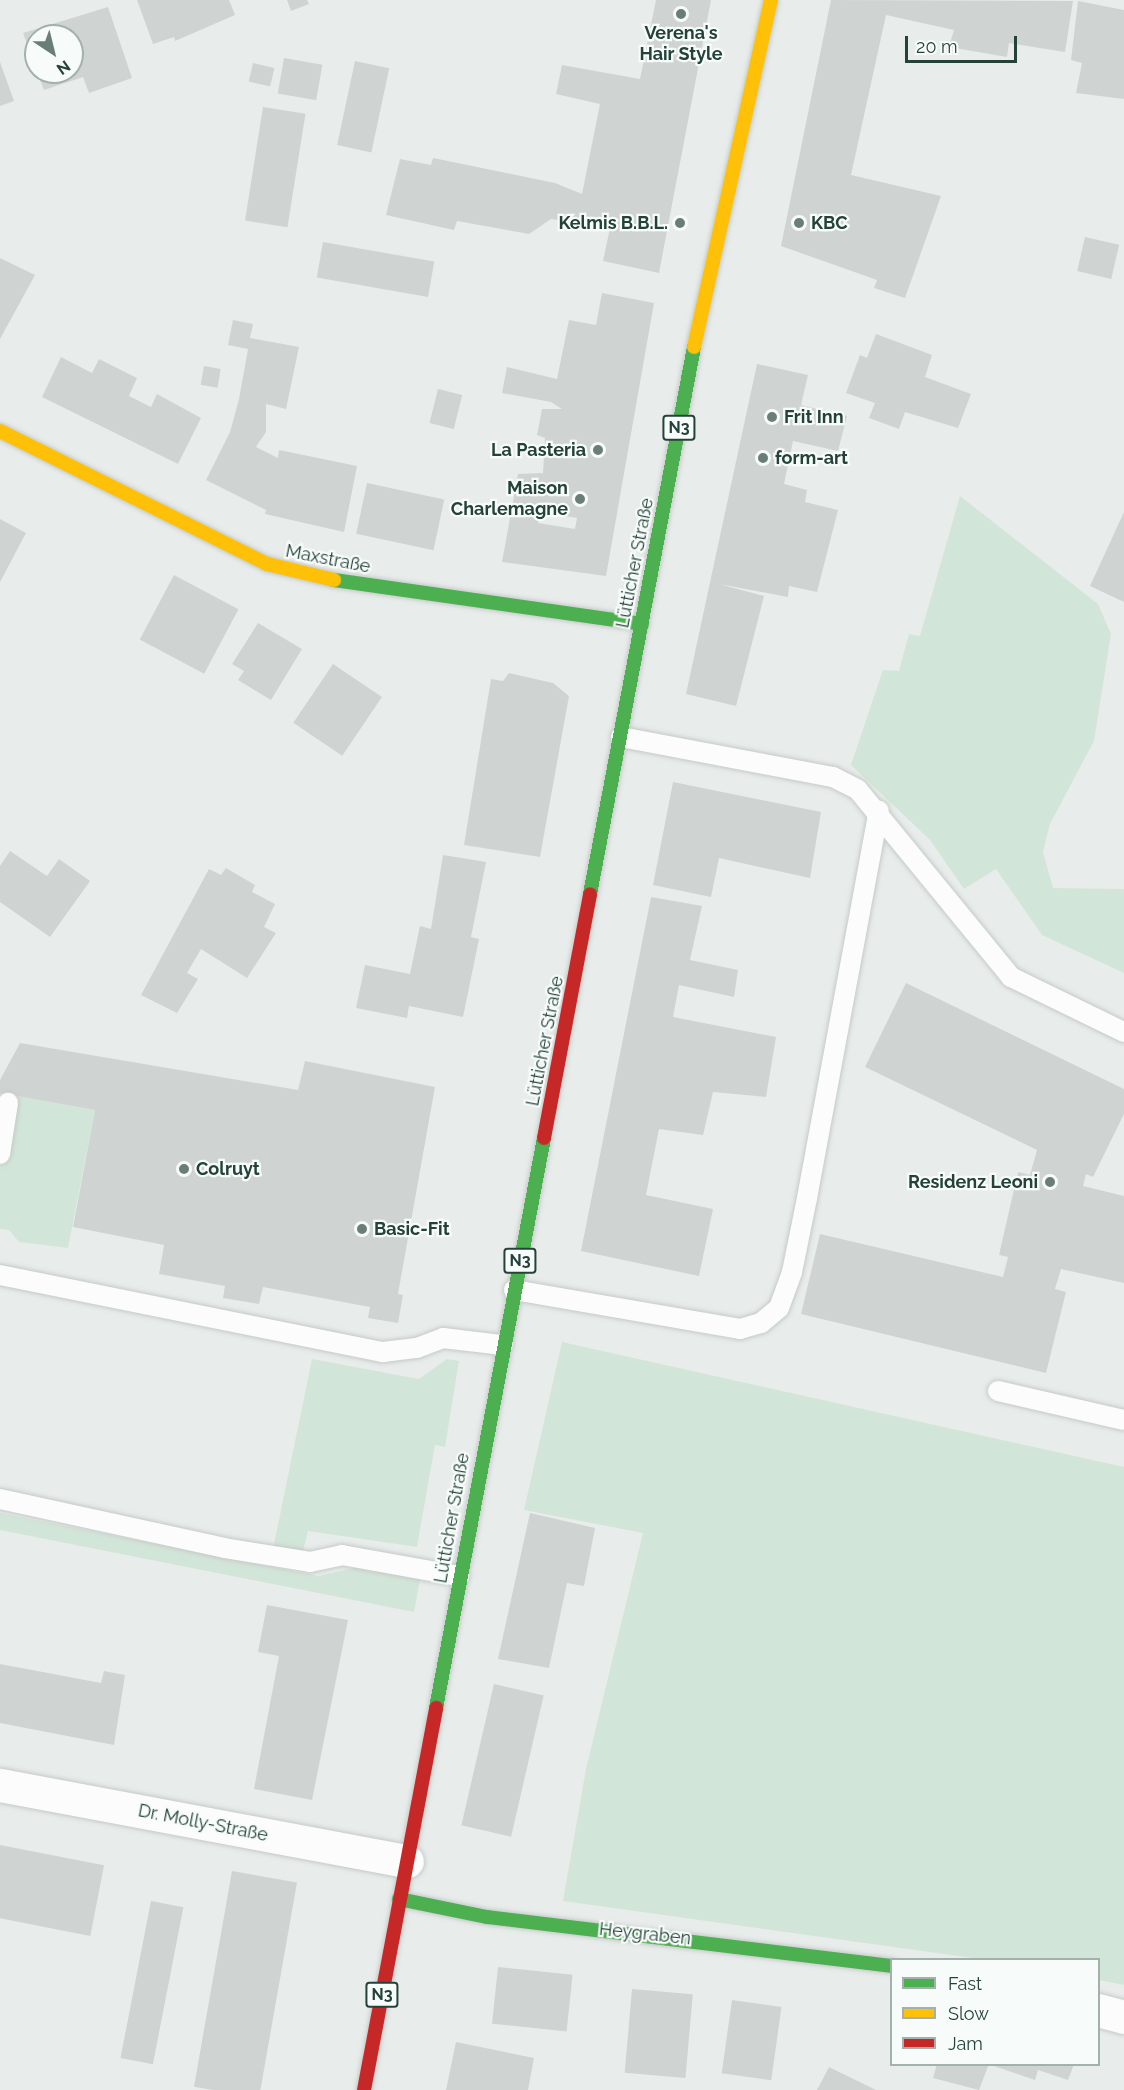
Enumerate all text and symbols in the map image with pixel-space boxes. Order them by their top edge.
marker: Verena's Hair Style [674,7,688,21]
place label: Verena's Hair Style [639,23,723,66]
north arrow [24,24,84,84]
scale bar [908,24,1020,62]
text: 20 m [916,36,958,57]
text: N [53,56,74,79]
place label: Kelmis B.B.L. [558,212,668,234]
place label: KBC [811,212,848,234]
marker: Kelmis B.B.L. [673,216,687,230]
marker: KBC [792,216,806,230]
place label: Frit Inn [784,406,844,428]
marker: Frit Inn [765,410,779,424]
road number: N3 [661,415,697,441]
place label: La Pasteria [491,439,586,461]
marker: La Pasteria [591,443,605,457]
place label: form-art [775,447,848,469]
marker: form-art [756,451,770,465]
place label: Maison Charlemagne [451,478,568,520]
marker: Maison Charlemagne [573,492,587,506]
street label: Lütticher Straße [612,496,658,630]
street label: Maxstraße [284,540,372,578]
street label: Lütticher Straße [522,974,568,1108]
place label: Colruyt [196,1158,260,1180]
marker: Colruyt [177,1162,191,1176]
place label: Residenz Leoni [908,1171,1038,1193]
marker: Residenz Leoni [1043,1175,1057,1189]
place label: Basic-Fit [374,1218,450,1240]
marker: Basic-Fit [355,1222,369,1236]
road number: N3 [502,1248,538,1274]
street label: Lütticher Straße [430,1451,474,1585]
street label: Dr. Molly-Straße [136,1800,270,1846]
street label: Heygraben [598,1918,692,1950]
legend [890,1958,1100,2066]
text: Fast [948,1973,982,1994]
road number: N3 [364,1982,400,2008]
text: Slow [948,2003,989,2024]
text: Jam [948,2033,983,2054]

